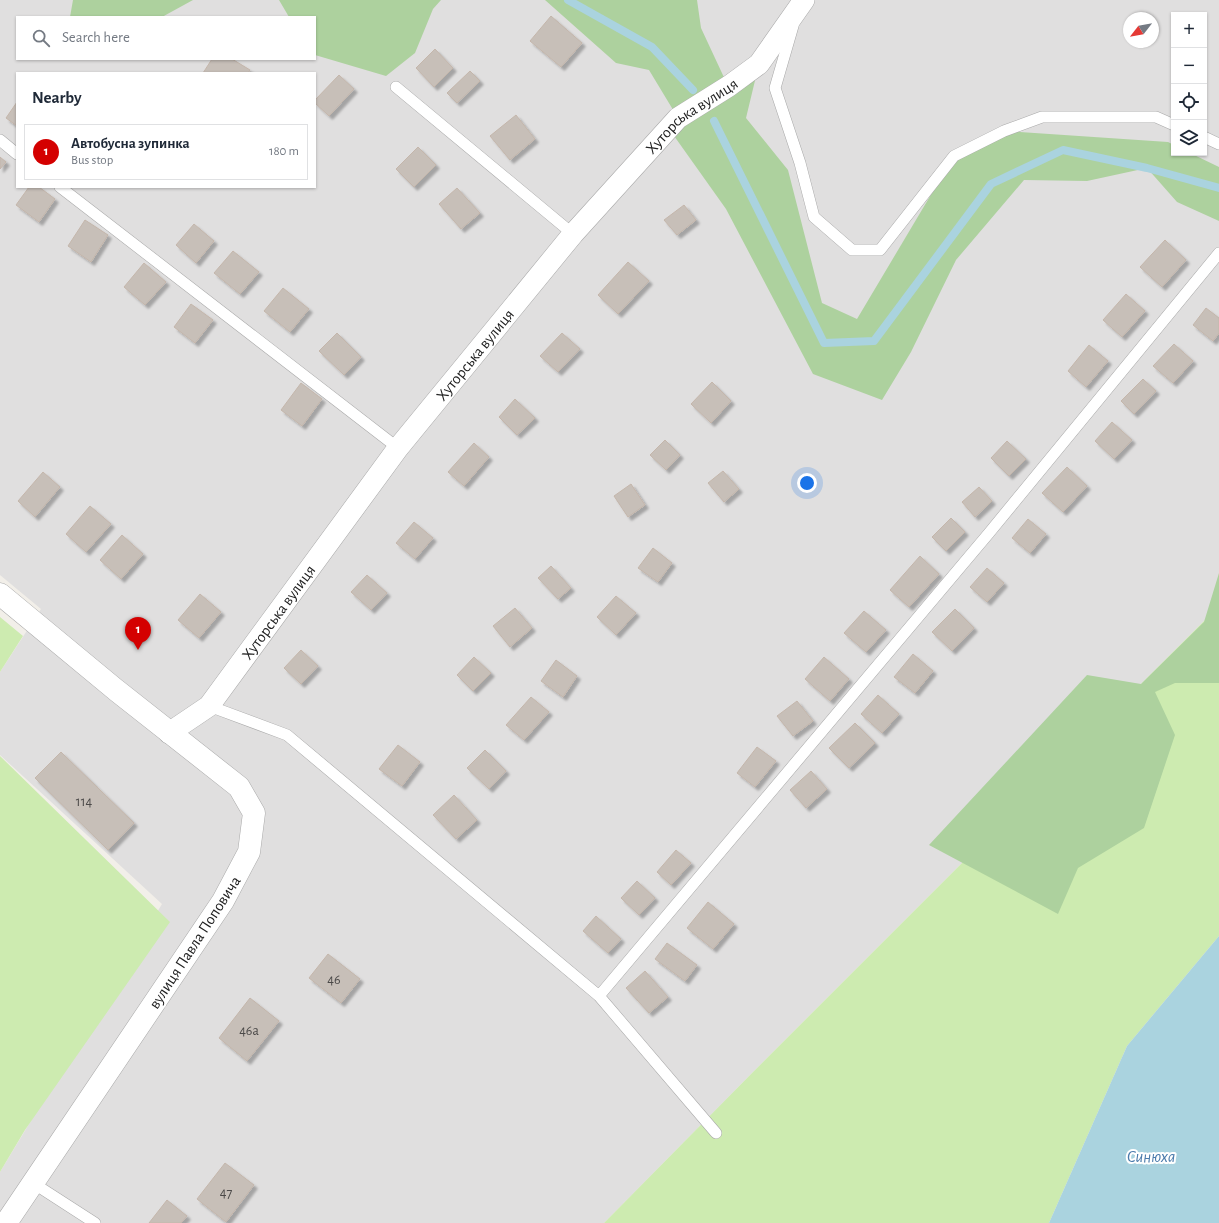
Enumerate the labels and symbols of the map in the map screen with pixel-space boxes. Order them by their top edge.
north arrow [1123,12,1159,48]
street label: Хуторська вулиця [643,75,741,157]
street label: Хуторська вулиця [433,306,517,404]
your location [797,473,817,493]
street label: Хуторська вулиця [239,562,319,663]
pin: 1 [125,617,151,650]
house number: 114 [76,795,92,809]
street label: вулиця Павла Поповича [146,873,244,1012]
house number: 46 [327,973,341,987]
house number: 46а [239,1024,259,1038]
water label: Синюха [1127,1148,1175,1165]
house number: 47 [220,1186,232,1200]

